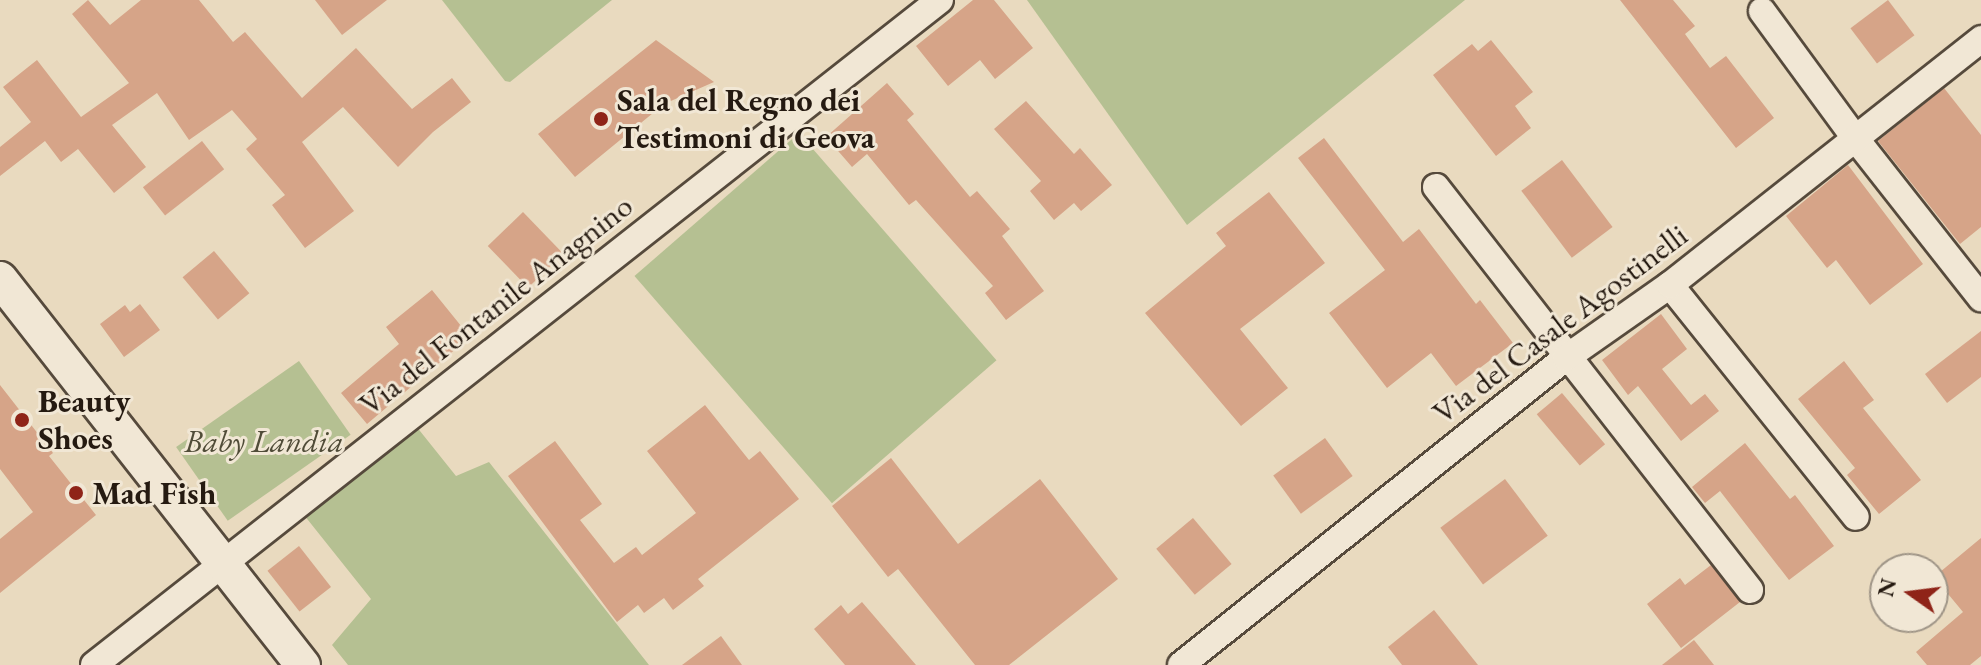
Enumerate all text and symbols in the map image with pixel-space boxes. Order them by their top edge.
place label: Sala del Regno dei Testimoni di Geova [617,82,875,157]
marker: Sala del Regno dei Testimoni di Geova [592,110,610,128]
street label: Via del Fontanile Anagnino [352,186,640,424]
street label: Via del Casale Agostinelli [1425,216,1695,432]
place label: Beauty Shoes [38,383,130,458]
marker: Beauty Shoes [13,411,31,429]
park label: Baby Landia [184,422,344,460]
place label: Mad Fish [92,474,216,512]
marker: Mad Fish [67,484,85,502]
north arrow [1869,553,1949,633]
text: N [1871,575,1903,600]

